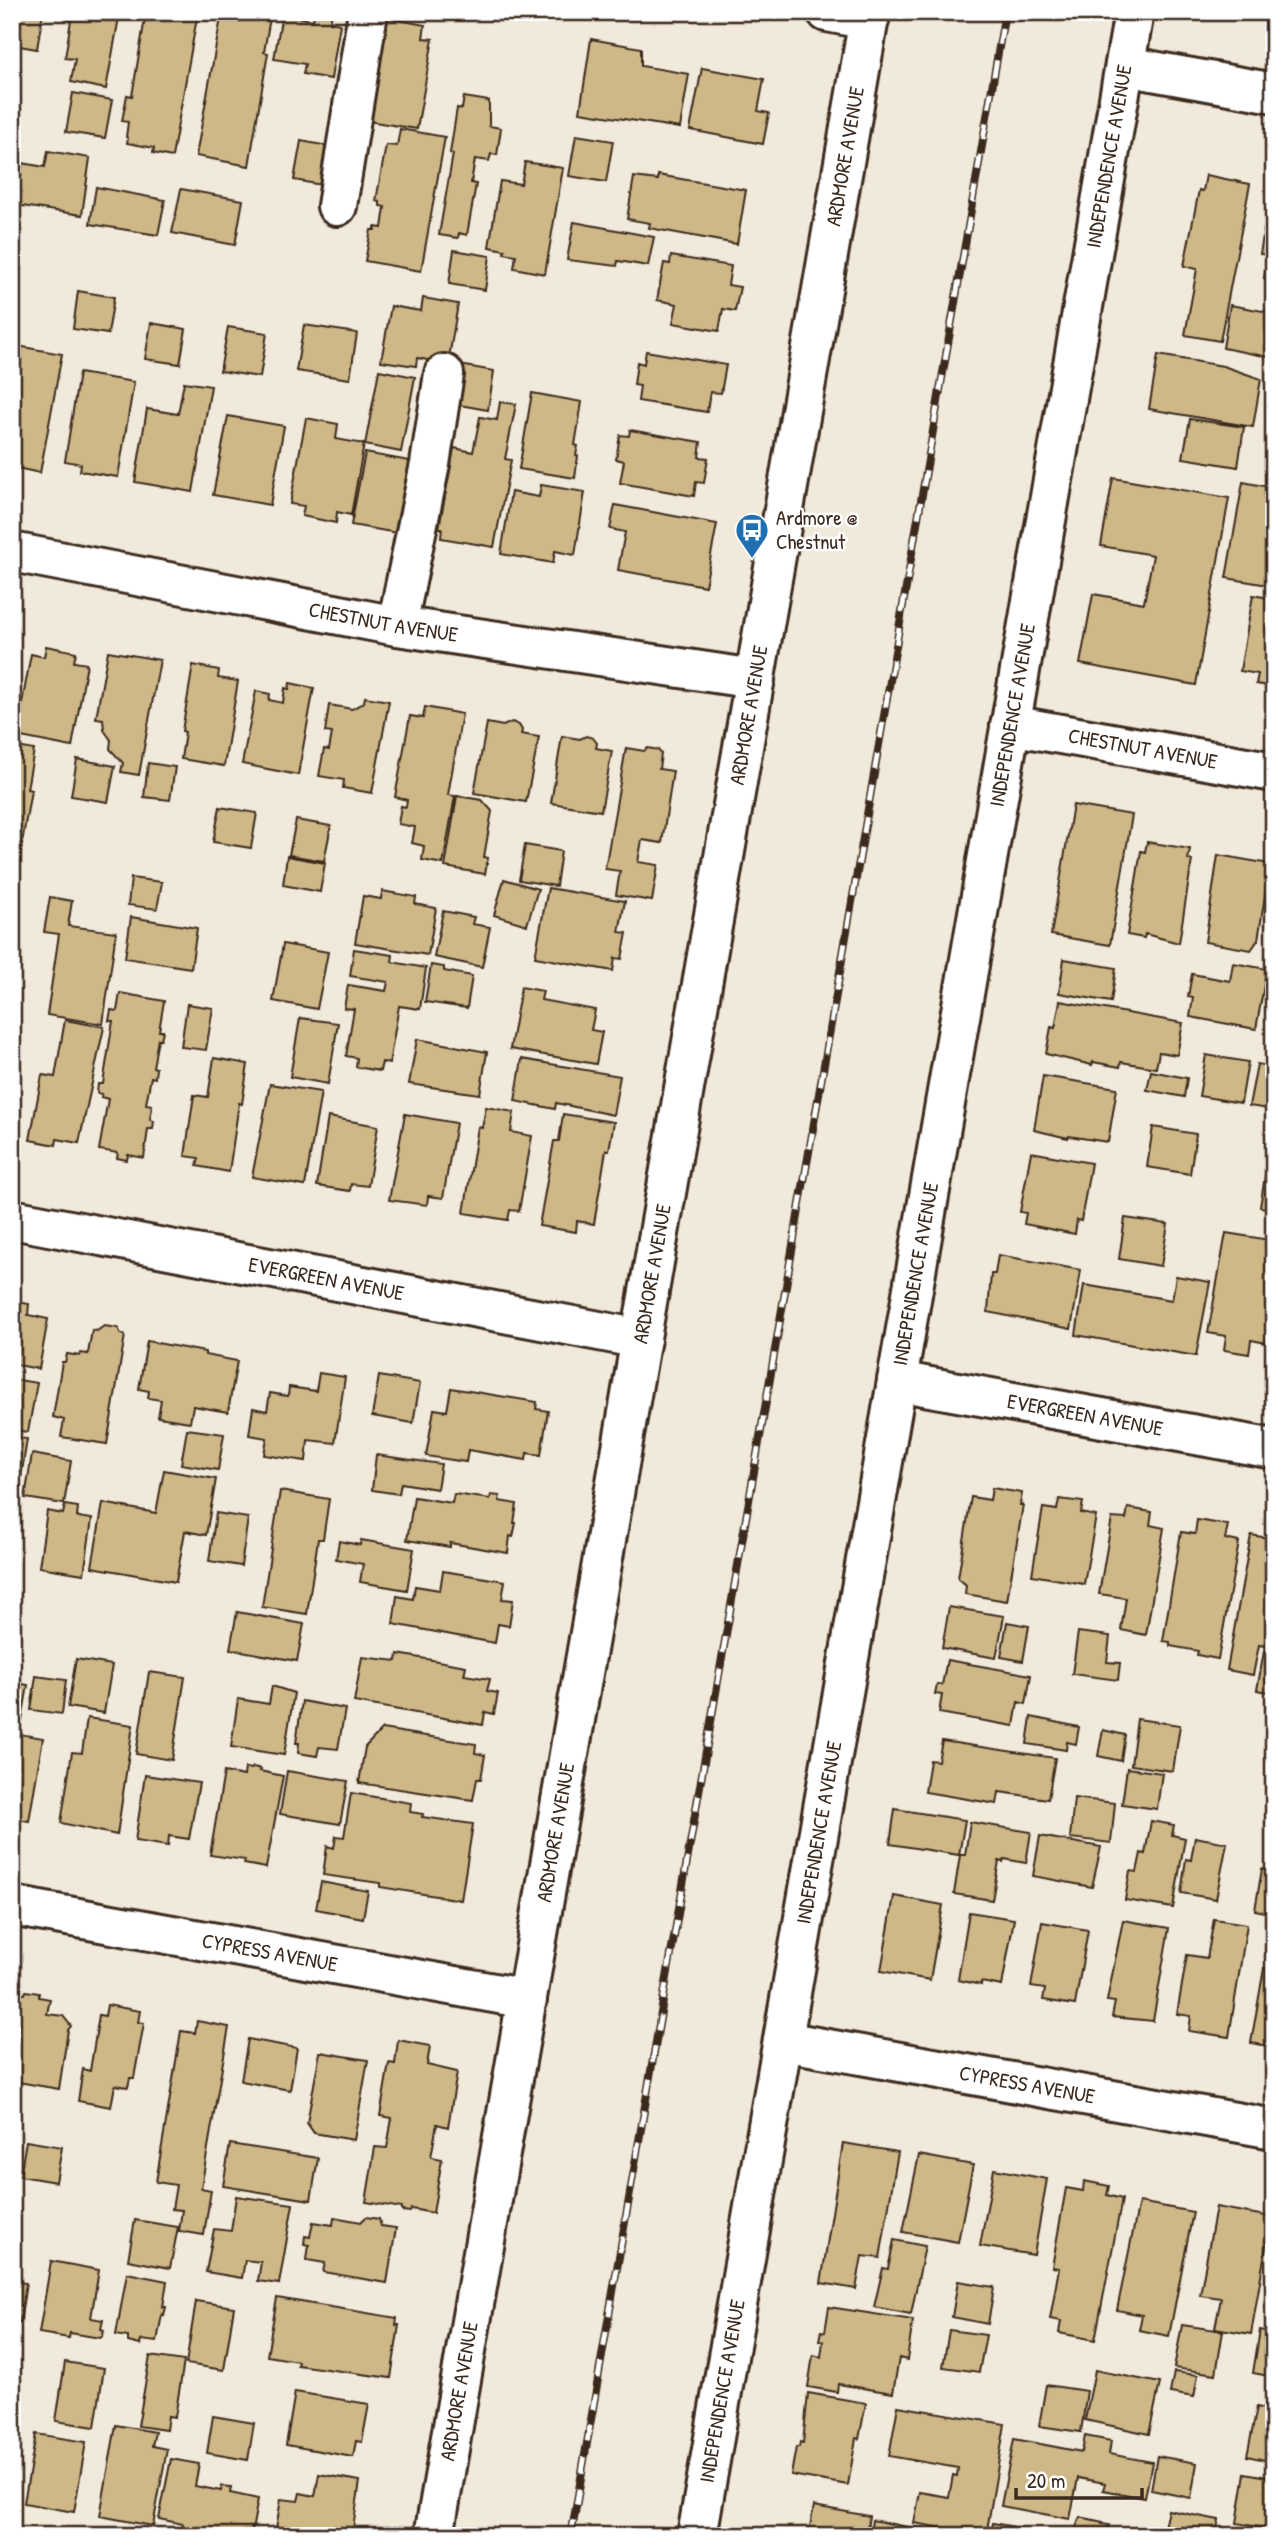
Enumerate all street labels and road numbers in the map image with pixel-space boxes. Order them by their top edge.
street label: INDEPENDENCE AVENUE [1078,62,1139,250]
street label: ARDMORE AVENUE [818,84,871,228]
street label: CHESTNUT AVENUE [306,594,460,649]
street label: INDEPENDENCE AVENUE [982,621,1042,809]
street label: ARDMORE AVENUE [722,643,774,787]
street label: CHESTNUT AVENUE [1066,721,1220,776]
street label: INDEPENDENCE AVENUE [885,1180,945,1368]
street label: ARDMORE AVENUE [625,1202,678,1346]
street label: EVERGREEN AVENUE [246,1249,407,1307]
street label: EVERGREEN AVENUE [1005,1386,1165,1443]
street label: INDEPENDENCE AVENUE [788,1739,848,1926]
street label: ARDMORE AVENUE [529,1760,581,1904]
street label: CYPRESS AVENUE [200,1926,340,1979]
street label: CYPRESS AVENUE [957,2058,1097,2111]
street label: INDEPENDENCE AVENUE [691,2297,752,2485]
street label: ARDMORE AVENUE [432,2319,485,2463]

